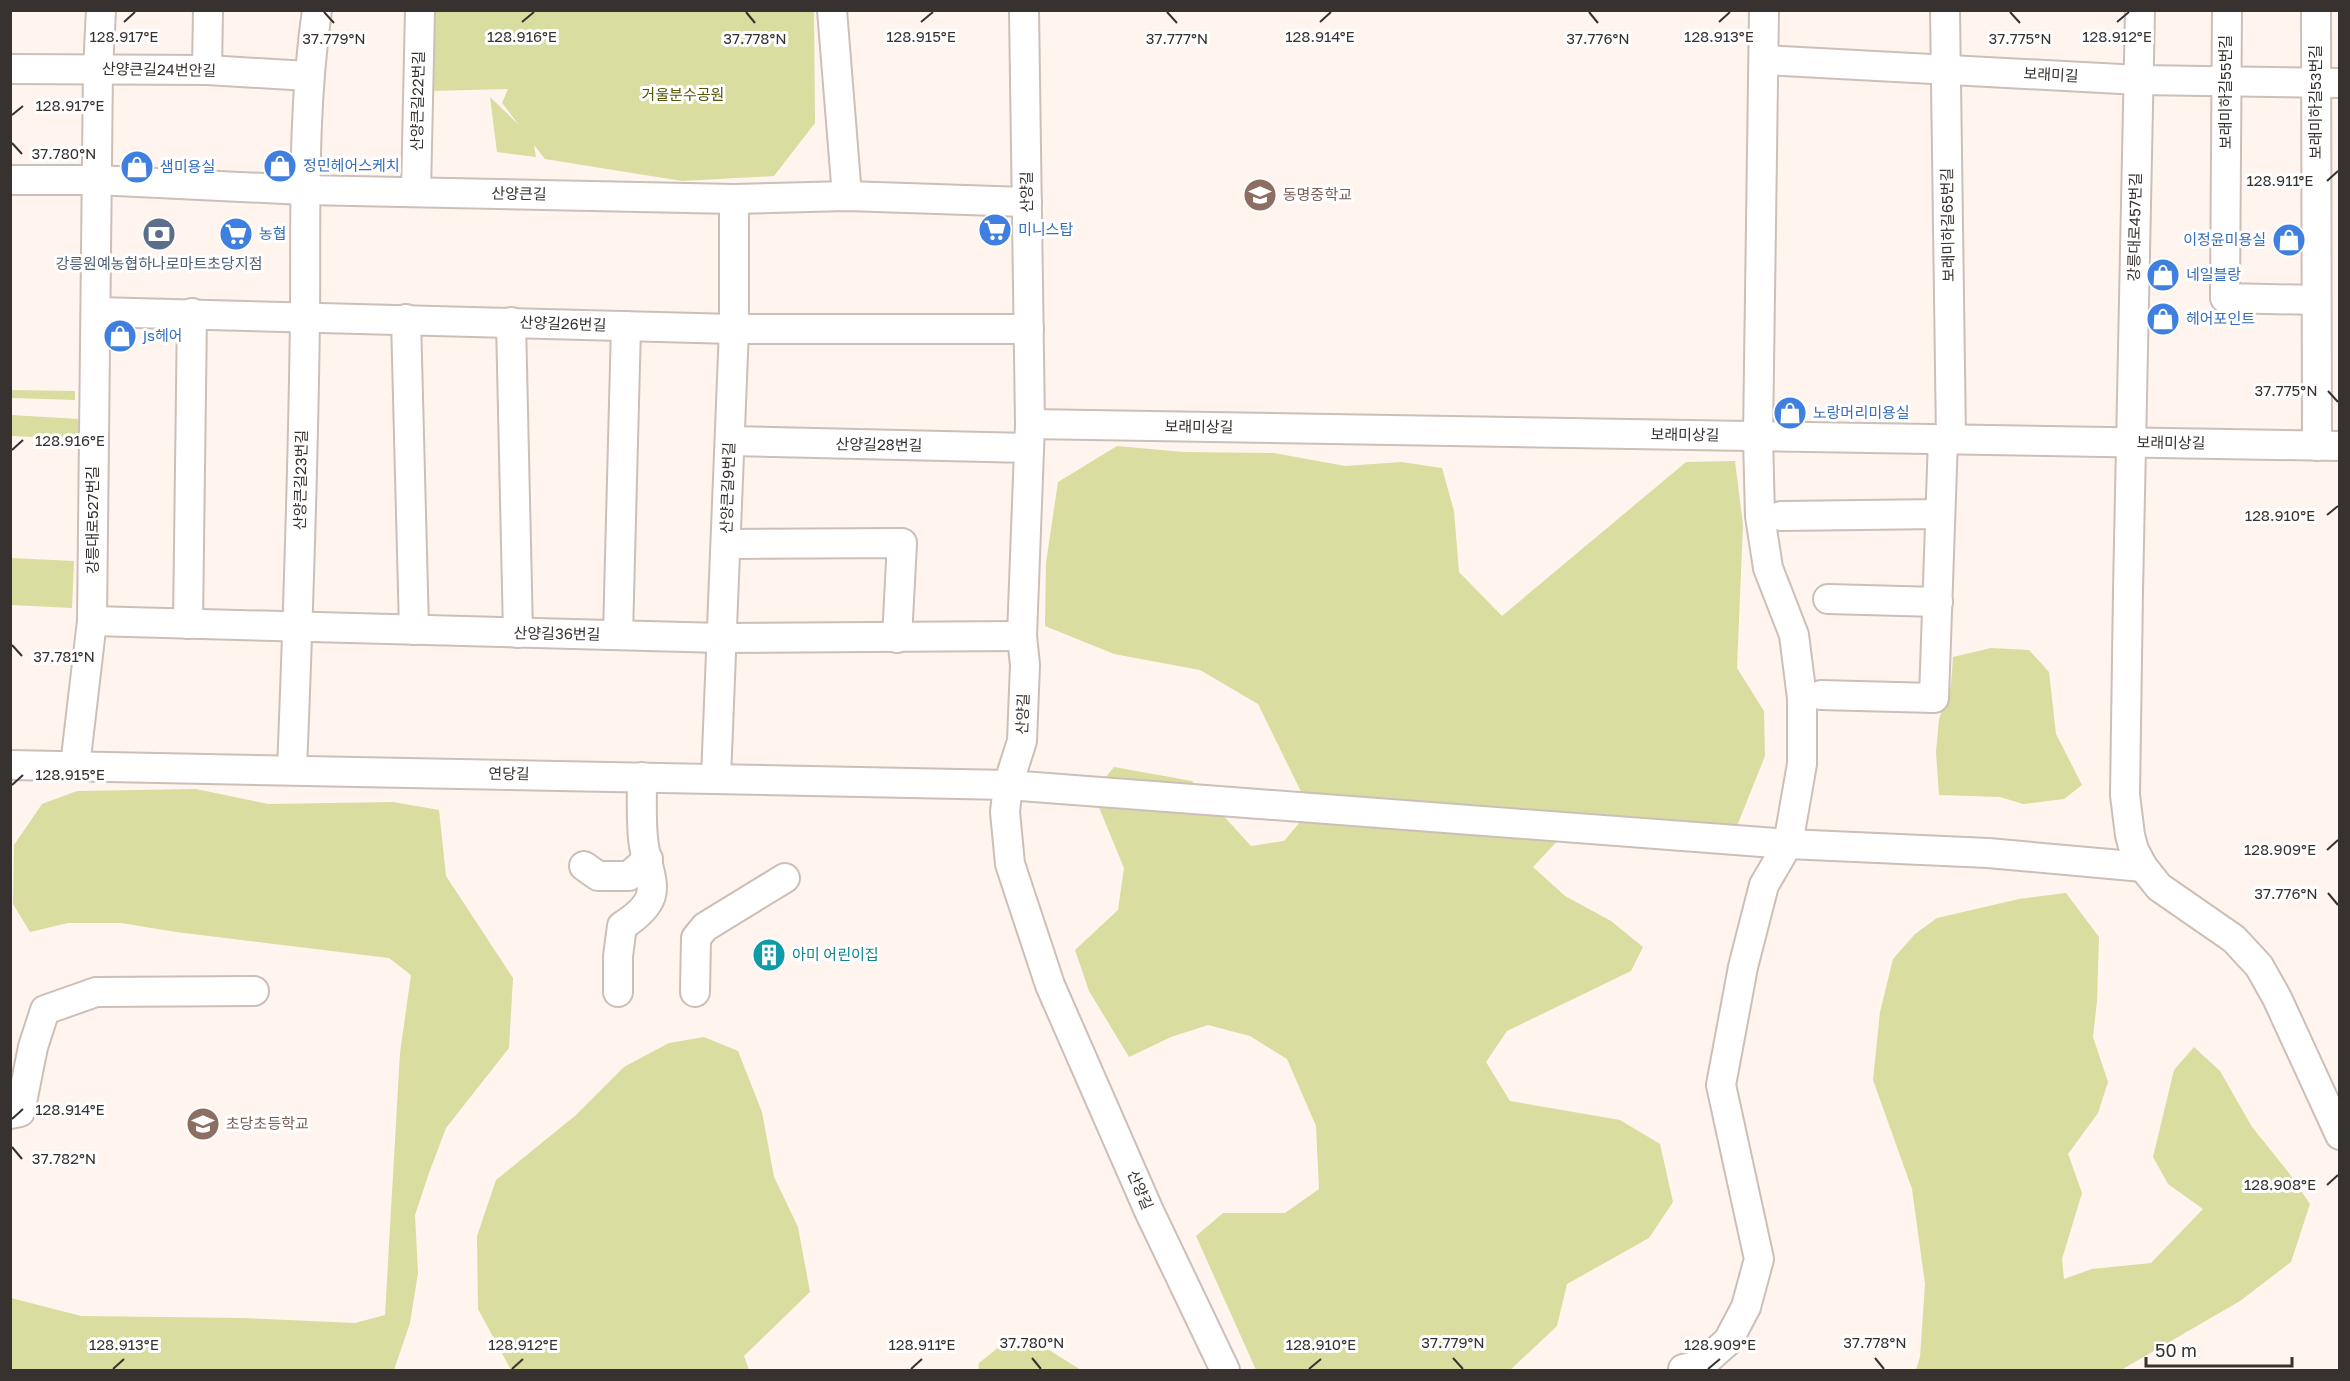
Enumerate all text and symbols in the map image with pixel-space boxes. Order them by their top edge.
text: 128.917°E [90,27,158,45]
text: 128.916°E [487,27,557,45]
text: 128.915°E [886,27,956,45]
text: 128.914°E [1285,27,1355,45]
text: 128.913°E [1684,27,1754,45]
text: 128.912°E [2082,27,2152,45]
text: 37.779°N [302,29,366,47]
text: 37.778°N [723,29,787,47]
text: 37.777°N [1146,29,1208,47]
text: 37.776°N [1566,29,1630,47]
text: 37.775°N [1988,29,2052,47]
street label: 보래미하길55번길 [2216,35,2234,149]
street label: 보래미하길53번길 [2306,45,2324,159]
street label: 산양큰길22번길 [407,51,427,151]
street label: 산양큰길24번안길 [102,59,216,79]
street label: 보래미길 [2023,64,2079,84]
park label: 거울분수공원 [642,85,724,103]
text: 128.917°E [36,96,104,114]
text: 37.780°N [32,144,96,162]
shop icon: 정민헤어스케치 [262,148,298,184]
shop icon: 샘미용실 [119,149,155,185]
place label: 정민헤어스케치 [303,156,400,174]
place label: 샘미용실 [160,157,215,175]
street label: 보래미하길65번길 [1937,168,1957,282]
street label: 산양길 [1017,171,1035,213]
text: 128.911°E [2246,171,2314,189]
street label: 강릉대로457번길 [2124,173,2144,281]
school or university icon: 동명중학교 [1242,177,1278,213]
street label: 산양큰길 [491,184,547,202]
place label: 동명중학교 [1283,185,1352,203]
supermarket icon: 미니스탑 [977,212,1013,248]
bank icon: 강릉원예농협하나로마트초당지점 [141,216,177,252]
supermarket icon: 농협 [218,216,254,252]
place label: 미니스탑 [1018,220,1073,238]
shop icon: 이정윤미용실 [2271,222,2307,258]
place label: 농협 [259,224,287,242]
place label: 이정윤미용실 [2183,230,2266,248]
place label: 강릉원예농협하나로마트초당지점 [55,254,263,272]
shop icon: 네일블랑 [2145,257,2181,293]
place label: 네일블랑 [2186,265,2241,283]
shop icon: 헤어포인트 [2145,301,2181,337]
place label: 헤어포인트 [2186,309,2255,327]
street label: 산양길26번길 [519,312,607,334]
shop icon: js헤어 [102,318,138,354]
place label: js헤어 [142,326,183,344]
text: 37.775°N [2254,381,2318,399]
shop icon: 노랑머리미용실 [1772,395,1808,431]
place label: 노랑머리미용실 [1813,403,1910,421]
street label: 보래미상길 [1164,416,1234,436]
street label: 보래미상길 [1650,424,1720,444]
street label: 산양큰길23번길 [290,430,310,530]
text: 128.916°E [35,431,105,449]
street label: 보래미상길 [2136,432,2206,452]
street label: 산양길28번길 [835,434,923,454]
street label: 산양큰길9번길 [716,442,738,534]
street label: 강릉대로527번길 [83,466,101,574]
text: 128.910°E [2245,506,2315,524]
street label: 산양길36번길 [513,623,601,643]
text: 37.781°N [33,647,95,665]
street label: 산양길 [1012,693,1032,735]
street label: 연당길 [488,764,530,782]
text: 128.915°E [35,765,105,783]
text: 128.909°E [2244,840,2316,858]
text: 37.776°N [2254,884,2318,902]
building icon: 아미 어린이집 [751,937,787,973]
place label: 아미 어린이집 [792,945,879,963]
text: 128.914°E [35,1100,105,1118]
school or university icon: 초당초등학교 [185,1106,221,1142]
place label: 초당초등학교 [226,1114,309,1132]
text: 37.782°N [32,1149,96,1167]
street label: 산양길 [1125,1167,1157,1212]
text: 128.908°E [2244,1175,2316,1193]
scale bar [2146,1330,2292,1368]
text: 37.780°N [1000,1333,1064,1351]
text: 37.779°N [1421,1333,1485,1351]
text: 37.778°N [1843,1333,1907,1351]
text: 128.913°E [89,1335,159,1353]
text: 128.912°E [488,1335,558,1353]
text: 128.911°E [888,1335,956,1353]
text: 128.910°E [1286,1335,1356,1353]
text: 128.909°E [1684,1335,1756,1353]
text: 50 m [2155,1339,2197,1361]

